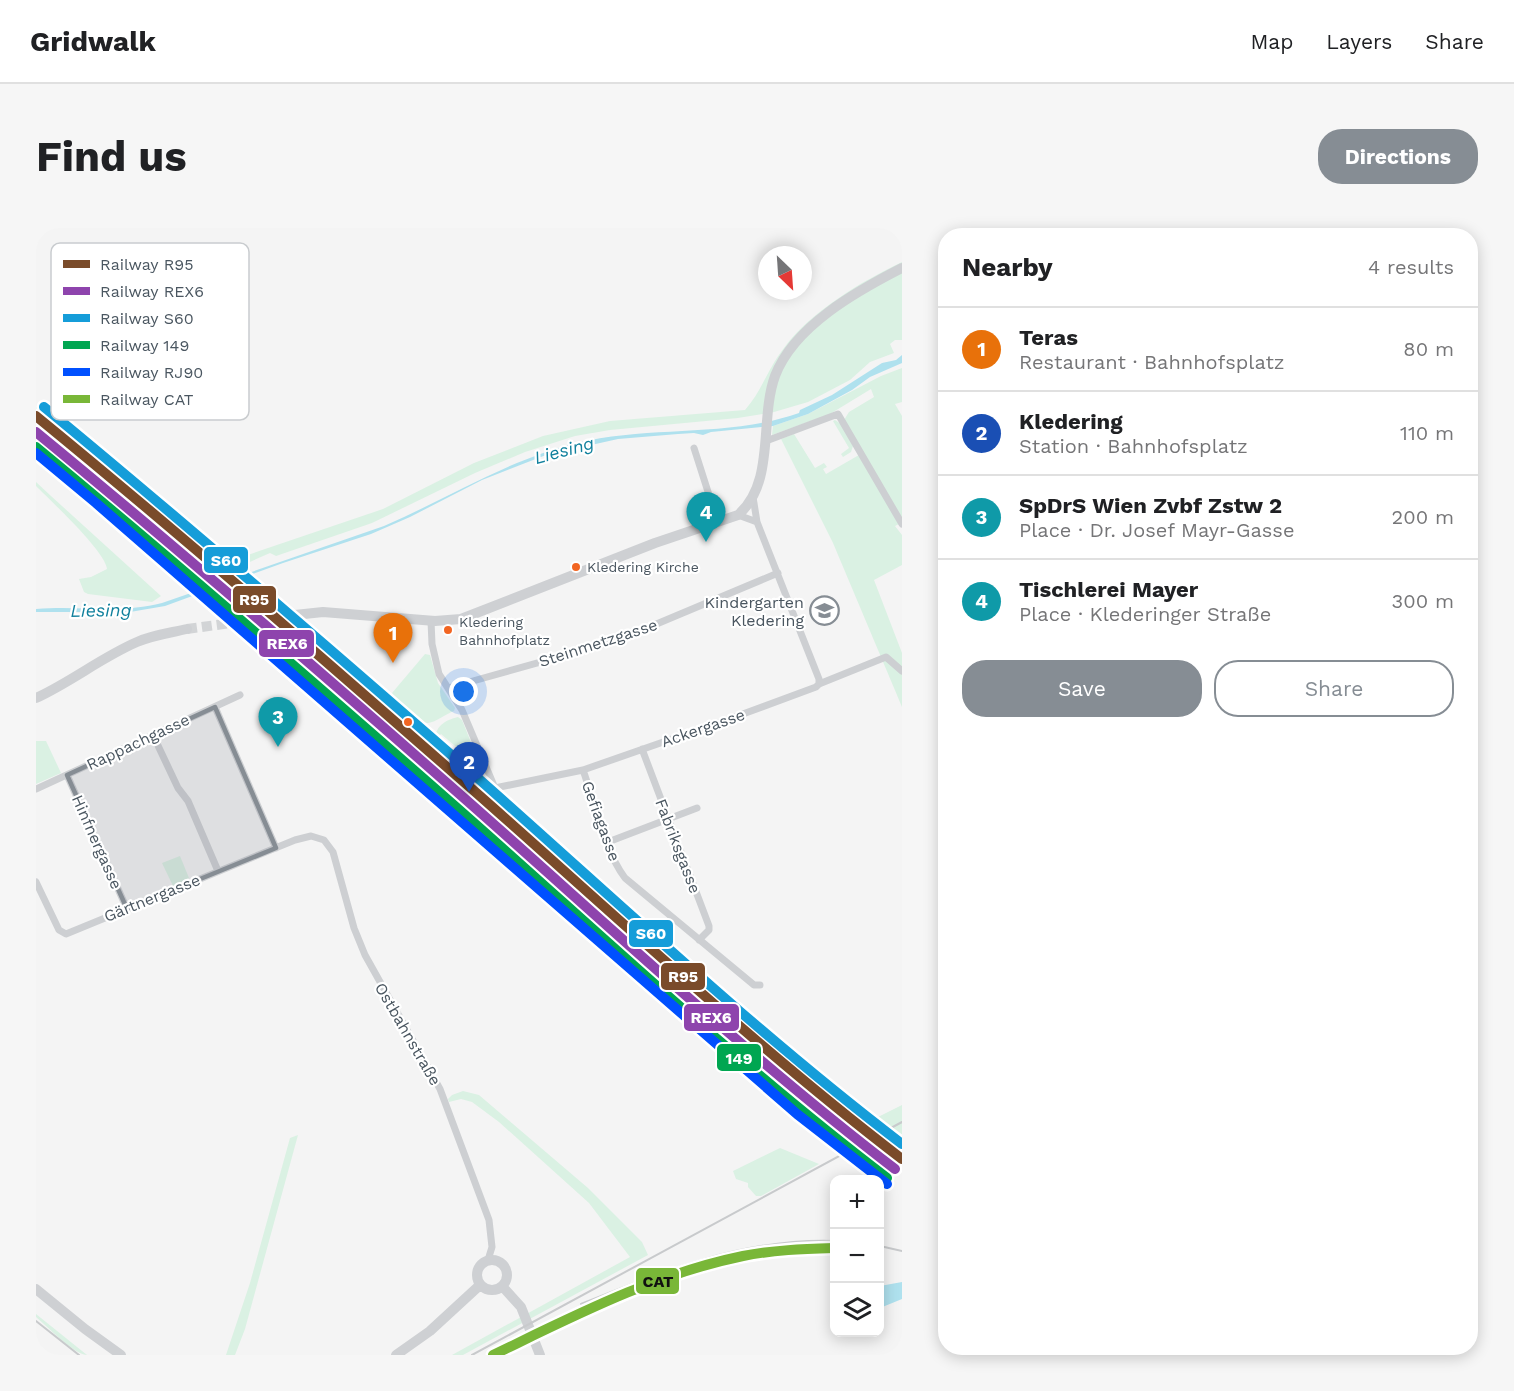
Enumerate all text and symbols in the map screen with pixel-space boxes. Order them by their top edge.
text: Gridwalk [30,25,156,58]
text: Map [1250,29,1293,54]
text: Layers [1326,29,1392,54]
text: Share [1425,29,1484,54]
button: Directions [1318,129,1478,184]
text: Find us [36,132,187,181]
legend [51,243,249,420]
north arrow [758,246,812,300]
text: Nearby [962,252,1053,282]
text: Railway R95 [100,255,194,274]
text: 4 results [1368,255,1454,279]
text: Railway REX6 [100,282,204,301]
text: Railway S60 [100,309,194,328]
text: Teras [1019,325,1078,350]
text: Railway 149 [100,336,189,355]
text: 1 [977,337,986,361]
text: 80 m [1403,337,1454,361]
text: Restaurant · Bahnhofsplatz [1019,350,1284,374]
text: Railway RJ90 [100,363,203,382]
text: Railway CAT [100,390,194,409]
text: Kledering [1019,409,1123,434]
text: 2 [976,421,987,445]
text: 110 m [1400,421,1454,445]
water label: Liesing [532,432,596,468]
text: Station · Bahnhofsplatz [1019,434,1248,458]
pin: 4 [686,492,726,542]
text: SpDrS Wien Zvbf Zstw 2 [1019,493,1282,518]
text: 3 [976,505,987,529]
text: 200 m [1392,505,1454,529]
text: Place · Dr. Josef Mayr-Gasse [1019,518,1294,542]
line badge: S60 [203,546,249,574]
text: S60 [211,551,241,570]
place label: Kledering Kirche [587,559,699,575]
marker: Kledering Kirche [570,561,582,573]
text: Tischlerei Mayer [1019,577,1198,602]
line badge: R95 [232,585,277,614]
text: 4 [975,589,988,613]
text: 300 m [1392,589,1454,613]
text: R95 [239,590,269,609]
place label: Kindergarten Kledering [704,593,804,630]
school or university icon: Kindergarten Kledering [809,595,841,627]
water label: Liesing [70,599,132,621]
text: Place · Klederinger Straße [1019,602,1271,626]
pin: 1 [374,614,412,663]
place label: Kledering Bahnhofplatz [459,614,550,648]
street label: Steinmetzgasse [536,615,660,671]
marker: Kledering Bahnhofplatz [442,624,454,636]
line badge: REX6 [258,629,315,658]
text: REX6 [266,634,308,653]
button: Save [962,660,1202,717]
button: Share [1214,660,1454,717]
your location [449,677,478,706]
pin: 3 [258,698,298,747]
street label: Ackergasse [659,705,747,751]
street label: Rappachgasse [84,710,192,774]
unlabelled marker [402,716,414,728]
pin: 2 [450,742,488,792]
street label: Gefiagasse [578,778,624,864]
street label: Hinfnergasse [68,792,126,892]
street label: Fabriksgasse [651,796,705,896]
street label: Gärtnergasse [101,870,203,926]
line badge: S60 [628,919,674,948]
text: S60 [636,924,666,943]
line badge: R95 [660,962,706,991]
text: R95 [668,967,698,986]
street label: Ostbahnstraße [371,979,445,1089]
line badge: REX6 [683,1003,740,1032]
text: REX6 [690,1008,732,1027]
line badge: 149 [716,1043,762,1072]
text: 149 [725,1049,753,1068]
map controls [830,1175,884,1337]
button: + [830,1175,884,1229]
button: − [830,1229,884,1283]
line badge: CAT [635,1267,680,1295]
text: CAT [643,1272,674,1291]
button: layers [830,1283,884,1337]

